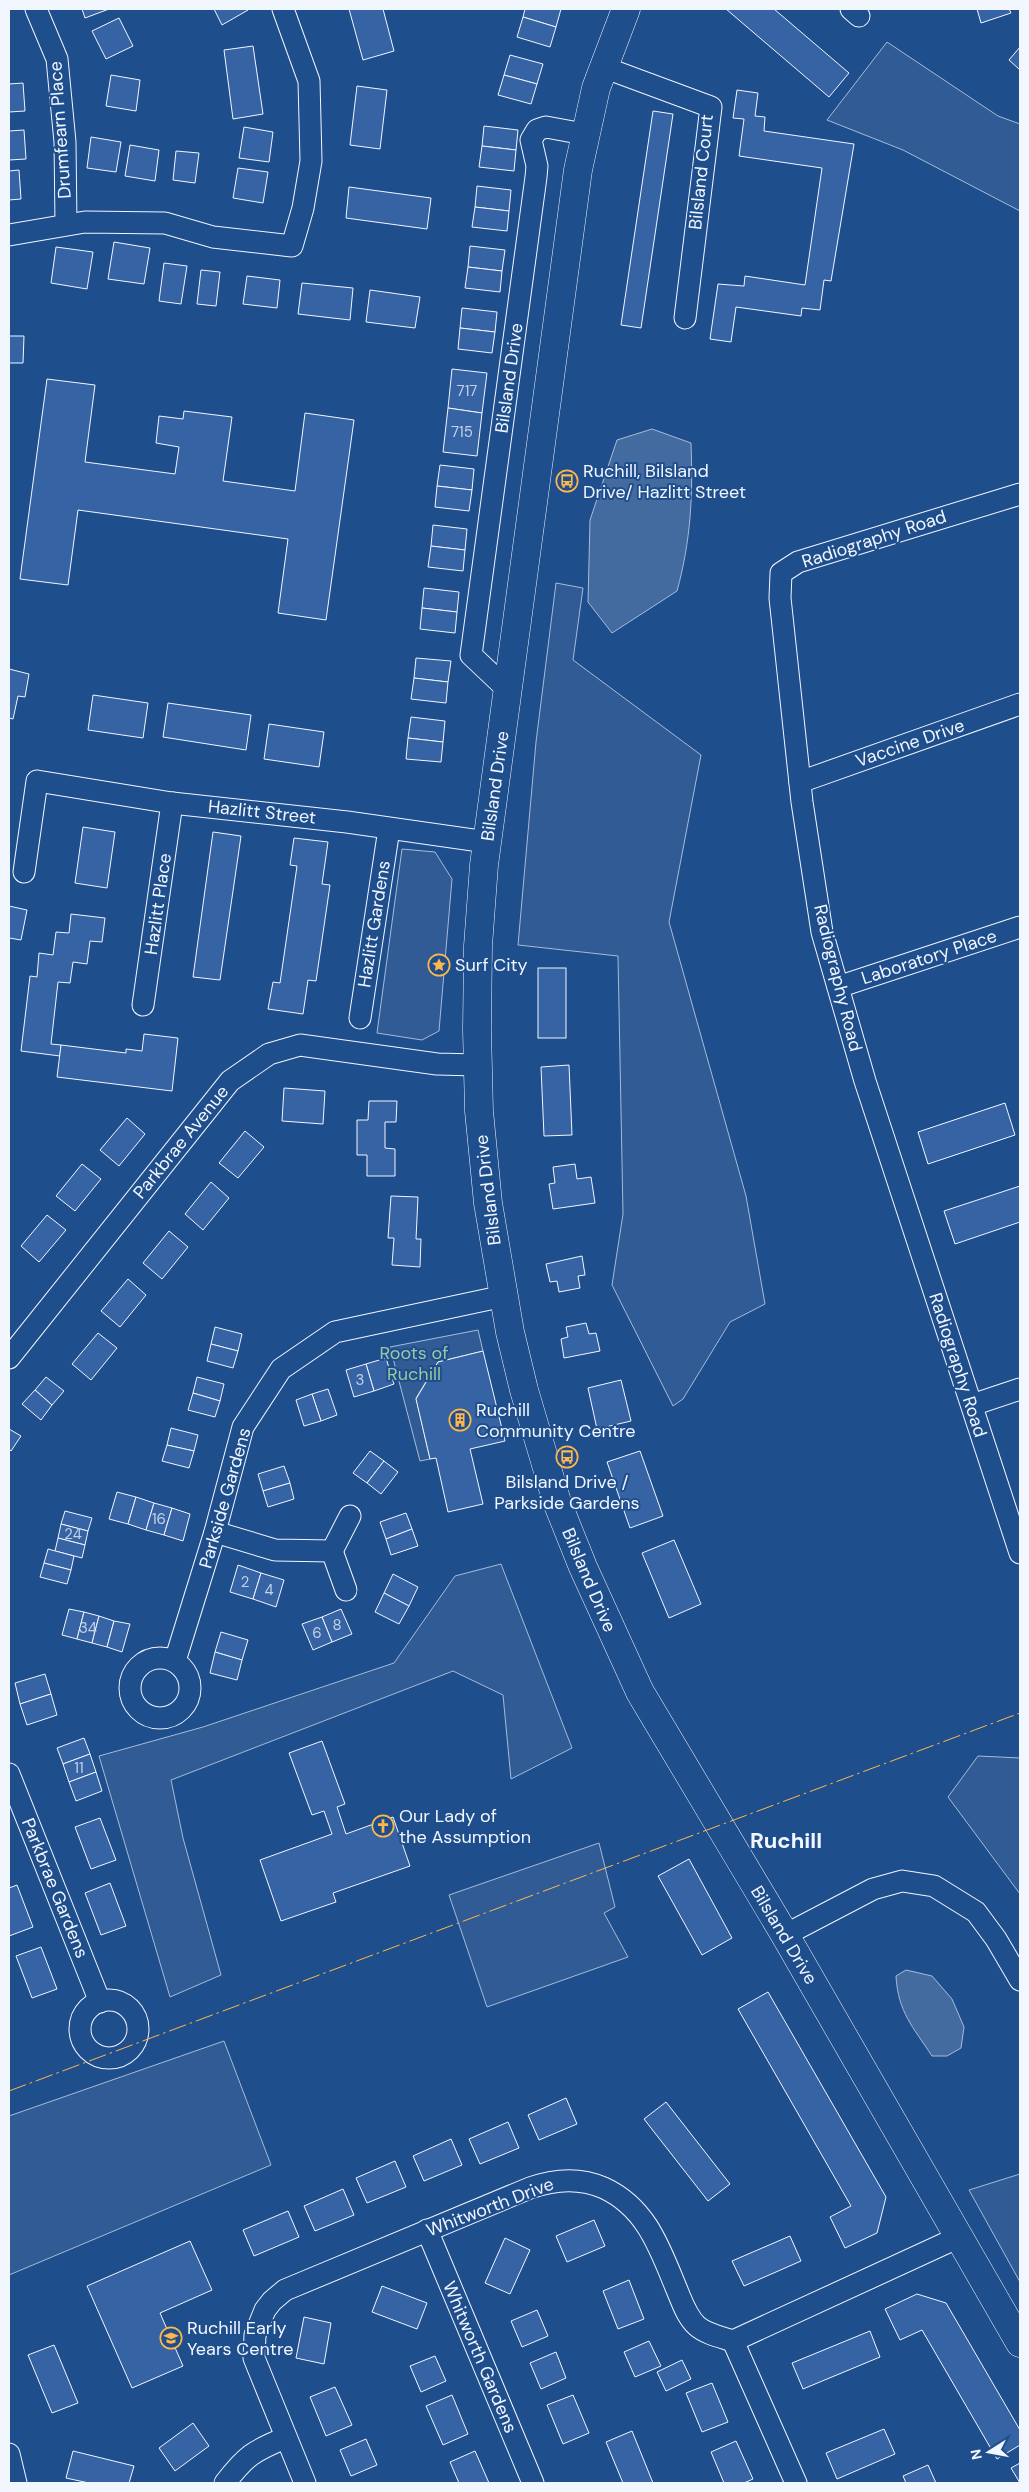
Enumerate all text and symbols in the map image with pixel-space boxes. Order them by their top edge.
street label: Drumfearn Place [43,60,77,200]
street label: Bilsland Court [683,113,719,231]
street label: Bilsland Drive [489,321,529,435]
house number: 717 [457,381,477,401]
house number: 715 [451,422,473,442]
place label: Ruchill, Bilsland Drive/ Hazlitt Street [583,459,746,504]
bus stop icon: Ruchill, Bilsland Drive/ Hazlitt Street [555,469,579,493]
street label: Radiography Road [799,504,949,574]
street label: Vaccine Drive [852,713,968,773]
street label: Bilsland Drive [475,729,515,843]
street label: Hazlitt Street [207,794,317,830]
street label: Hazlitt Place [139,852,177,956]
street label: Hazlitt Gardens [352,859,396,989]
street label: Radiography Road [808,902,868,1054]
street label: Laboratory Place [858,924,1000,990]
place icon: Surf City [427,953,451,977]
place label: Surf City [455,953,528,977]
street label: Parkbrae Avenue [128,1080,234,1204]
street label: Bilsland Drive [469,1133,507,1247]
street label: Radiography Road [923,1290,993,1440]
park label: Roots of Ruchill [380,1341,448,1386]
house number: 3 [356,1370,364,1390]
place label: Ruchill Community Centre [476,1398,636,1443]
building icon: Ruchill Community Centre [448,1408,472,1432]
street label: Parkside Gardens [193,1425,257,1571]
bus stop icon: Bilsland Drive / Parkside Gardens [555,1445,579,1469]
place label: Bilsland Drive / Parkside Gardens [494,1470,640,1515]
house number: 16 [152,1509,166,1529]
house number: 24 [64,1524,82,1544]
street label: Bilsland Drive [556,1524,622,1636]
house number: 2 [241,1572,249,1592]
house number: 4 [264,1580,274,1600]
house number: 8 [332,1615,342,1635]
house number: 34 [79,1618,97,1638]
house number: 6 [312,1623,322,1643]
house number: 11 [74,1758,84,1778]
place label: Our Lady of the Assumption [399,1804,531,1849]
street label: Parkbrae Gardens [16,1814,94,1962]
church icon: Our Lady of the Assumption [371,1814,395,1838]
district label: Ruchill [750,1826,822,1855]
street label: Bilsland Drive [745,1881,823,1989]
street label: Whitworth Drive [423,2172,557,2242]
street label: Whitworth Gardens [437,2277,523,2437]
place label: Ruchill Early Years Centre [187,2316,293,2361]
school or university icon: Ruchill Early Years Centre [159,2326,183,2350]
north arrow [964,2427,1014,2477]
text: N [966,2448,986,2461]

